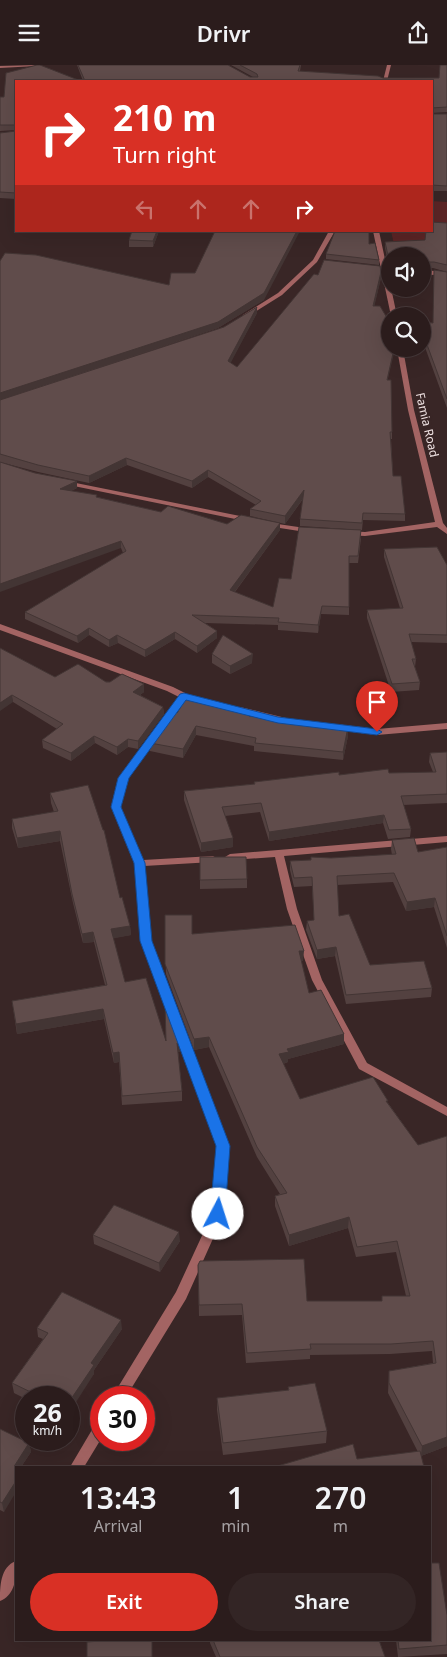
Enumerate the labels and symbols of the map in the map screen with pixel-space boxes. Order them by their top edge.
street label: Famia Road [412,391,443,459]
pin [356,681,398,732]
position arrow [191,1187,243,1239]
speed limit sign: 30 [90,1386,155,1451]

